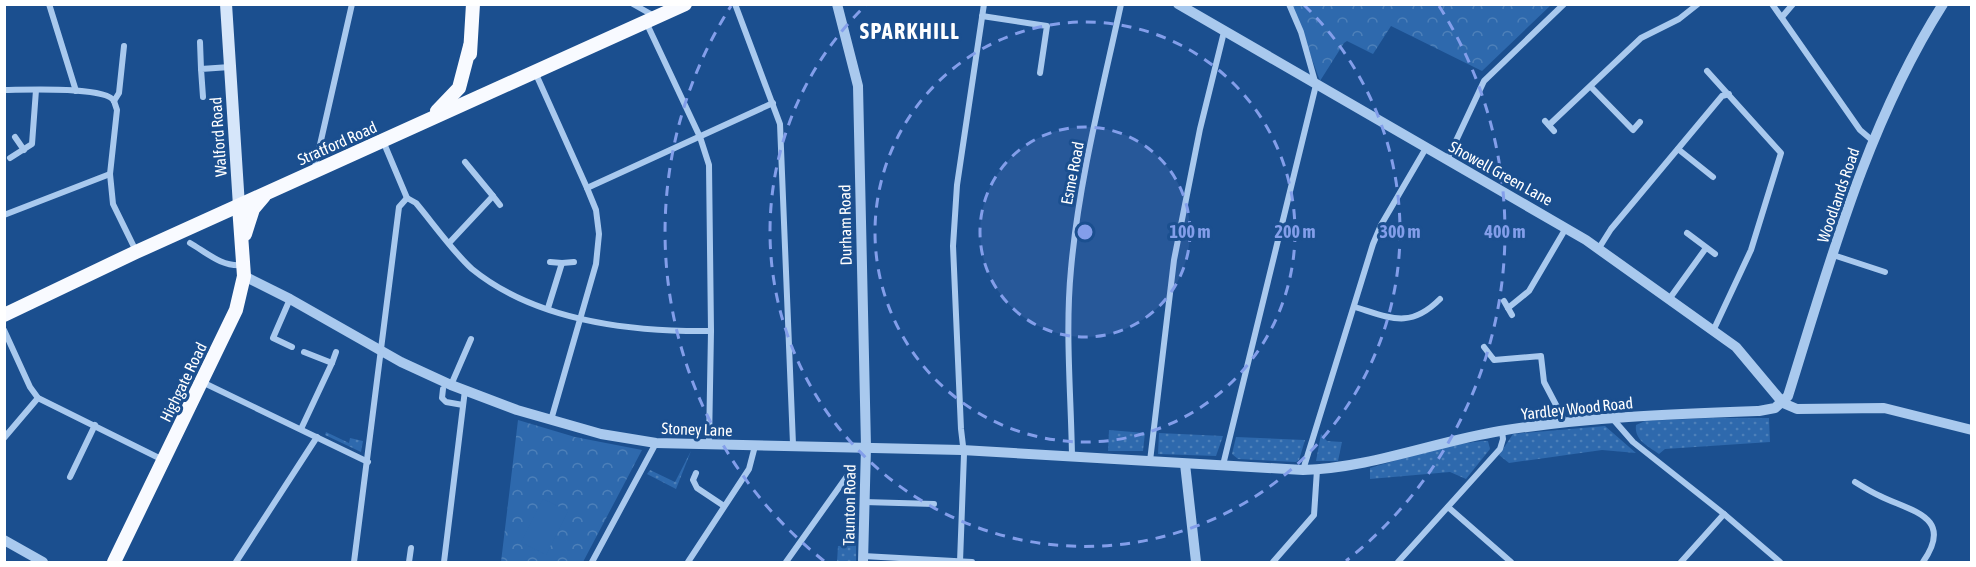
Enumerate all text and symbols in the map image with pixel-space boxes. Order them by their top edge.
district label: SPARKHILL [860,18,960,44]
street label: Walford Road [206,97,230,177]
street label: Stratford Road [295,118,379,168]
street label: Showell Green Lane [1446,137,1556,209]
street label: Esme Road [1057,140,1087,206]
street label: Woodlands Road [1813,145,1863,245]
street label: Durham Road [835,184,855,266]
text: 100 m [1170,221,1210,242]
text: 200 m [1275,221,1315,242]
text: 300 m [1380,221,1420,242]
text: 400 m [1484,221,1525,242]
centre of rings [1075,222,1095,242]
street label: Highgate Road [156,339,211,425]
street label: Yardley Wood Road [1520,393,1634,424]
street label: Stoney Lane [661,419,733,440]
street label: Taunton Road [839,464,859,546]

